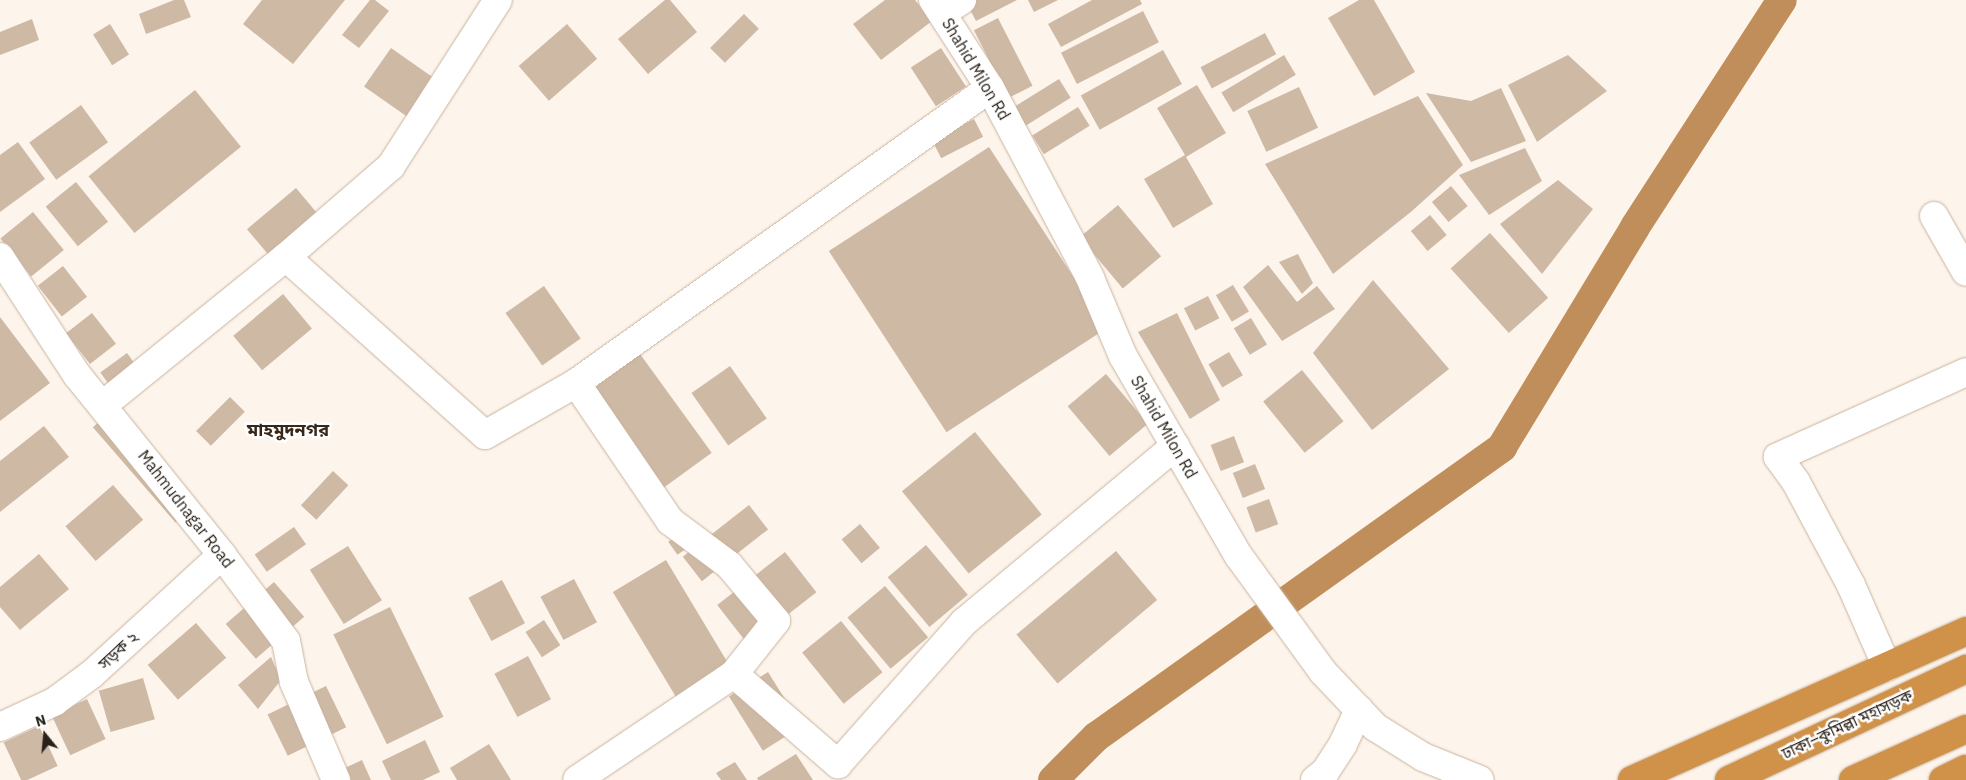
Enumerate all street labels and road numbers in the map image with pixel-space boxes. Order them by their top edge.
street label: Shahid Milon Rd [938,15,1014,123]
street label: Shahid Milon Rd [1127,372,1201,482]
street label: Mahmudnagar Road [134,446,238,572]
street label: সড়ক ২ [94,627,142,673]
street label: ঢাকা–কুমিল্লা মহাসড়ক [1779,685,1915,763]

